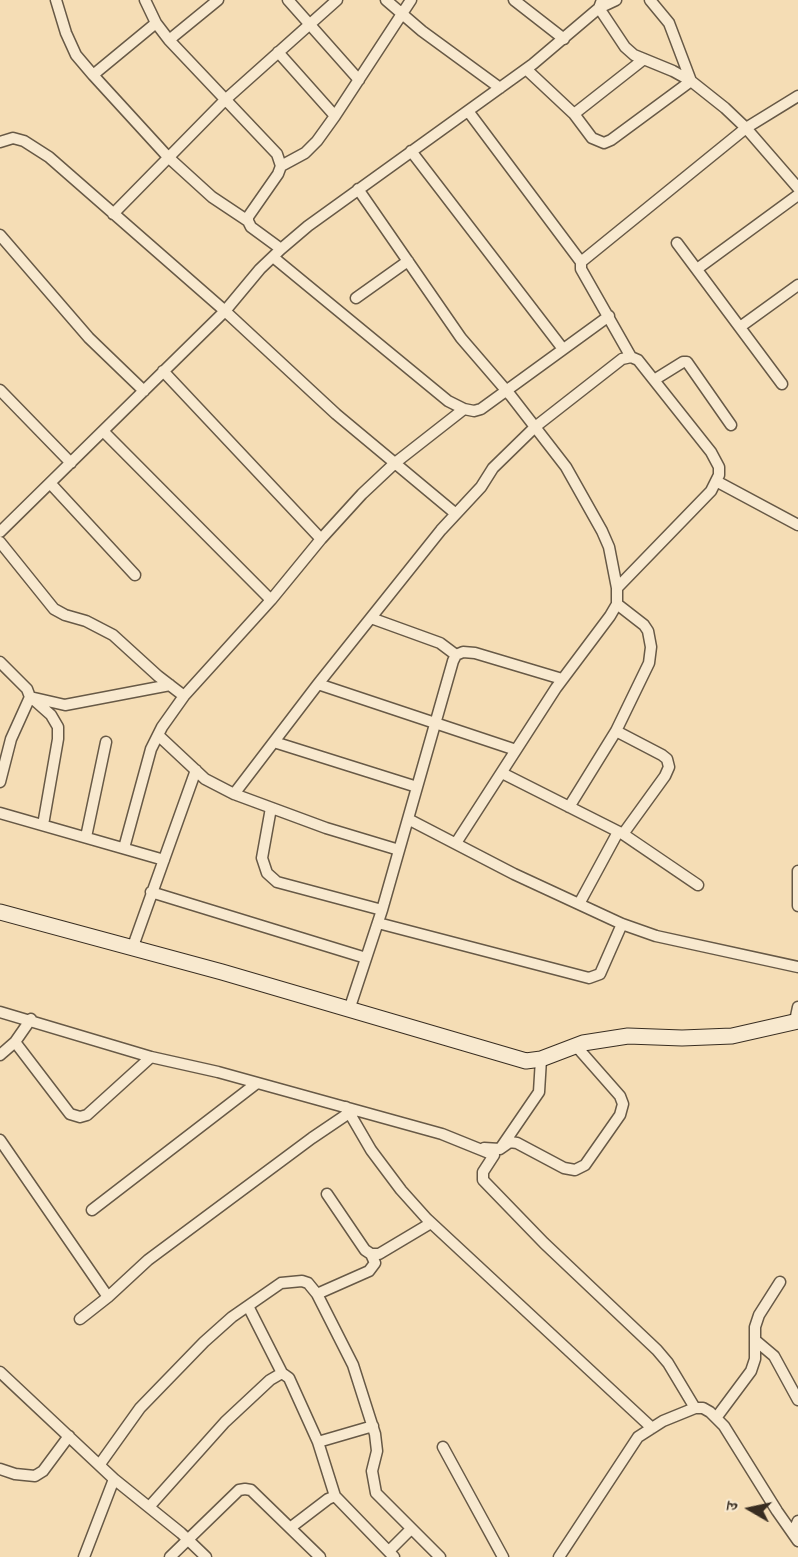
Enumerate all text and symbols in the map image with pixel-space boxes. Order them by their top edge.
north arrow [720,1479,780,1539]
text: उ [722,1501,743,1512]

